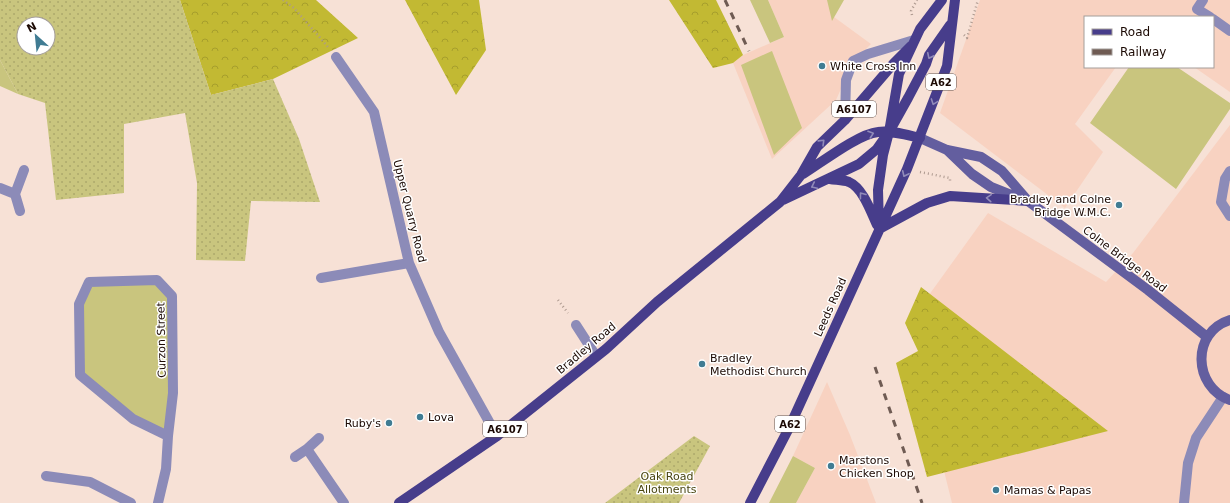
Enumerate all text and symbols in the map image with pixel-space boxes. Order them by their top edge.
north arrow [16,16,56,56]
legend [1084,16,1214,68]
text: N [25,20,39,35]
text: Road [1120,25,1150,39]
text: Railway [1120,45,1166,59]
one-way arrow [927,51,935,59]
place label: White Cross Inn [830,60,916,73]
marker: White Cross Inn [817,61,827,71]
road number: A62 [926,74,956,90]
one-way arrow [930,98,938,105]
road number: A6107 [832,101,876,117]
one-way arrow [867,130,874,139]
one-way arrow [817,140,825,147]
street label: Upper Quarry Road [390,158,429,264]
one-way arrow [902,169,910,177]
one-way arrow [810,181,818,189]
one-way arrow [859,192,867,199]
place label: Bradley and Colne Bridge W.M.C. [1010,193,1111,219]
one-way arrow [986,194,992,203]
marker: Bradley and Colne Bridge W.M.C. [1114,200,1124,210]
street label: Colne Bridge Road [1080,224,1169,295]
street label: Leeds Road [812,276,849,339]
street label: Curzon Street [154,301,169,378]
street label: Bradley Road [554,320,619,377]
place label: Bradley Methodist Church [710,352,807,378]
marker: Bradley Methodist Church [697,359,707,369]
place label: Lova [428,411,454,424]
marker: Lova [415,412,425,422]
road number: A62 [775,416,805,432]
place label: Ruby's [345,417,381,430]
marker: Ruby's [384,418,394,428]
road number: A6107 [483,421,527,437]
place label: Marstons Chicken Shop [839,454,914,480]
marker: Marstons Chicken Shop [826,461,836,471]
park label: Oak Road Allotments [637,470,697,496]
place label: Mamas & Papas [1004,484,1092,497]
marker: Mamas & Papas [991,485,1001,495]

